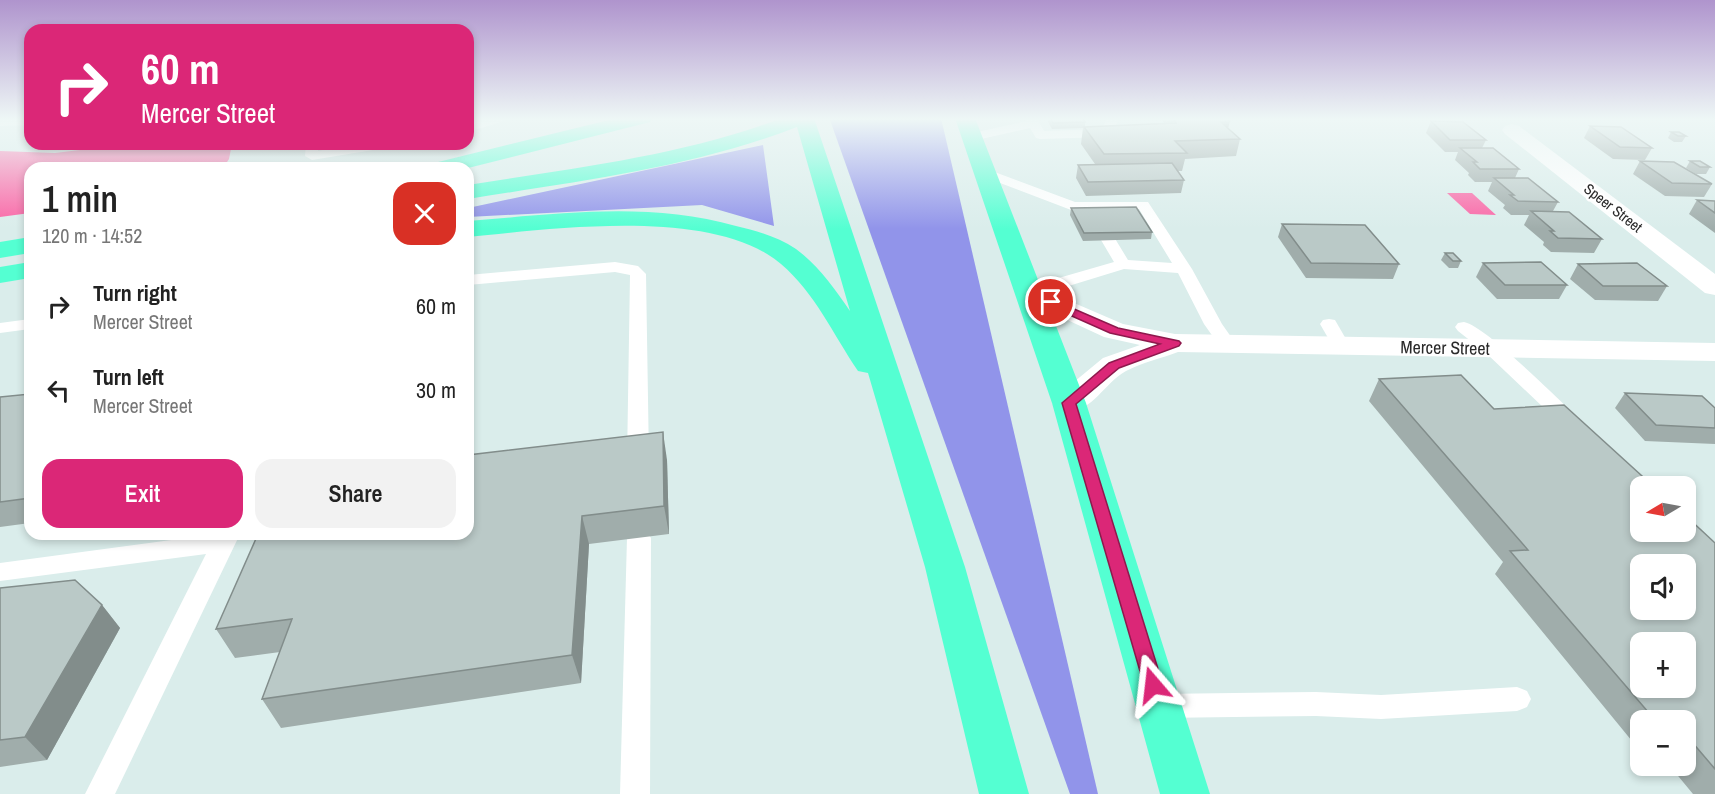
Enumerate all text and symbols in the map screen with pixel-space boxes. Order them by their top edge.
text: 60 m [141,41,220,97]
icon: right [42,48,120,126]
text: Mercer Street [141,95,275,131]
text: 1 min [42,175,118,223]
street label: Speer Street [1580,178,1647,237]
button: close [393,182,456,245]
text: 120 m · 14:52 [42,222,142,249]
pin [1025,276,1076,327]
text: Turn right [93,278,177,308]
icon: arrive [1034,285,1067,318]
icon: right [42,290,75,323]
text: 60 m [416,291,456,321]
text: Mercer Street [93,308,192,335]
street label: Mercer Street [1400,334,1490,361]
text: Turn left [93,362,164,392]
icon: left [42,374,75,407]
text: 30 m [416,375,456,405]
text: Mercer Street [93,392,192,419]
button: Exit [42,459,243,528]
button: Share [255,459,456,528]
north arrow [1630,476,1696,542]
map controls [1630,476,1696,776]
button: sound [1630,554,1696,620]
button: + [1630,632,1696,698]
position arrow [1121,653,1185,717]
button: − [1630,710,1696,776]

